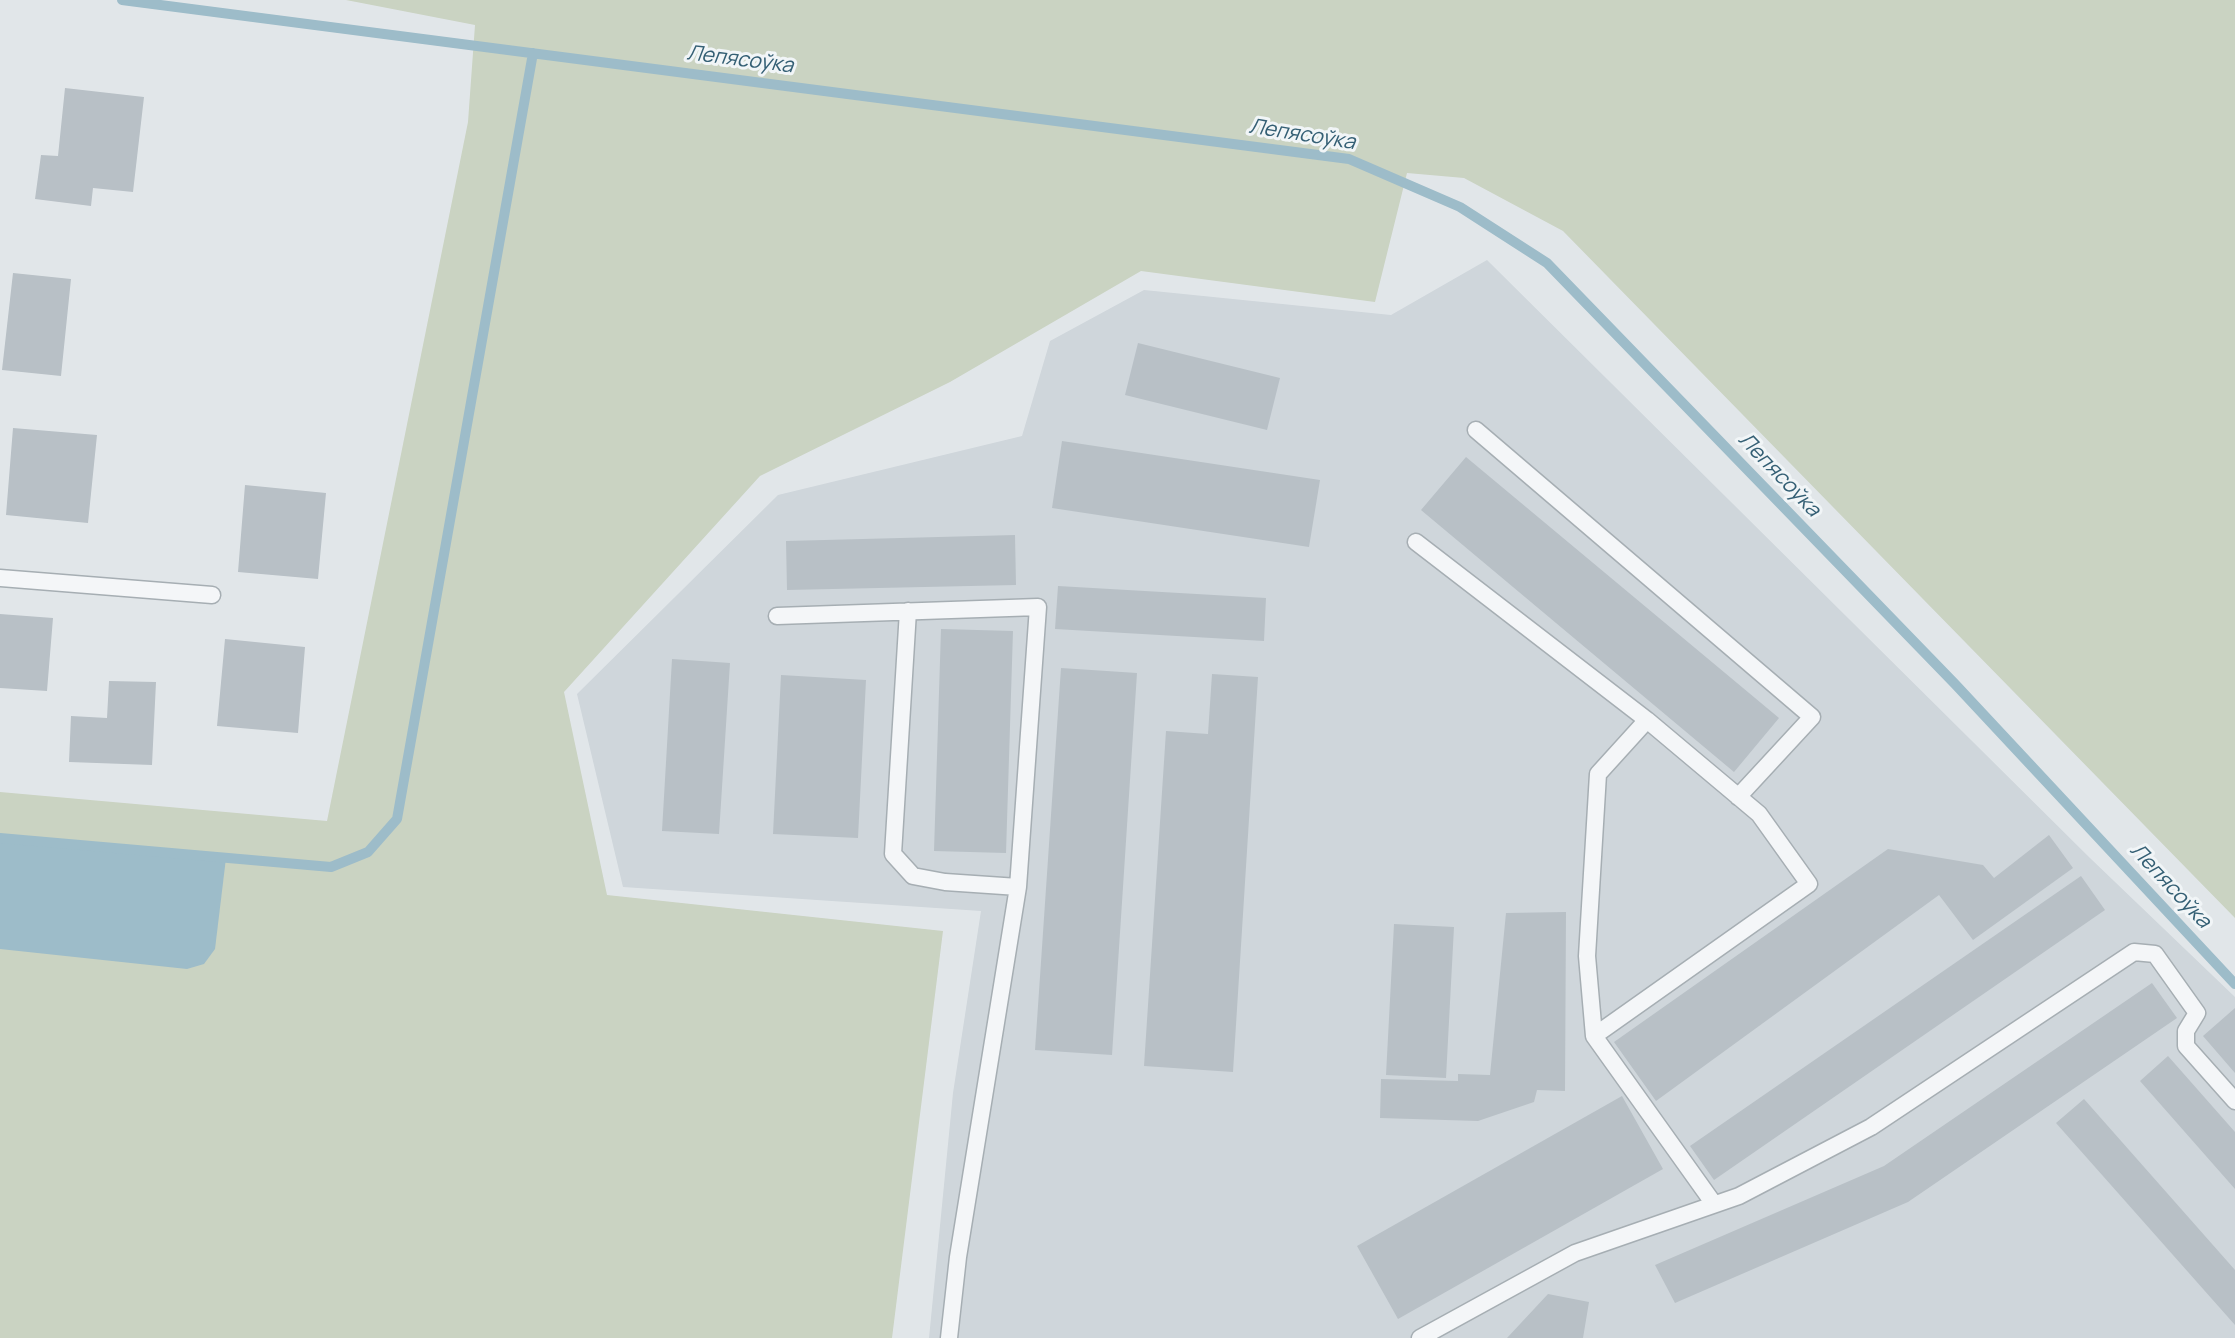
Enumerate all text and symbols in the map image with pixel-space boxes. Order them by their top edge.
water label: Лепясоўка [685,41,795,79]
water label: Лепясоўка [1247,114,1357,156]
water label: Лепясоўка [1733,428,1825,522]
water label: Лепясоўка [2124,838,2216,934]

